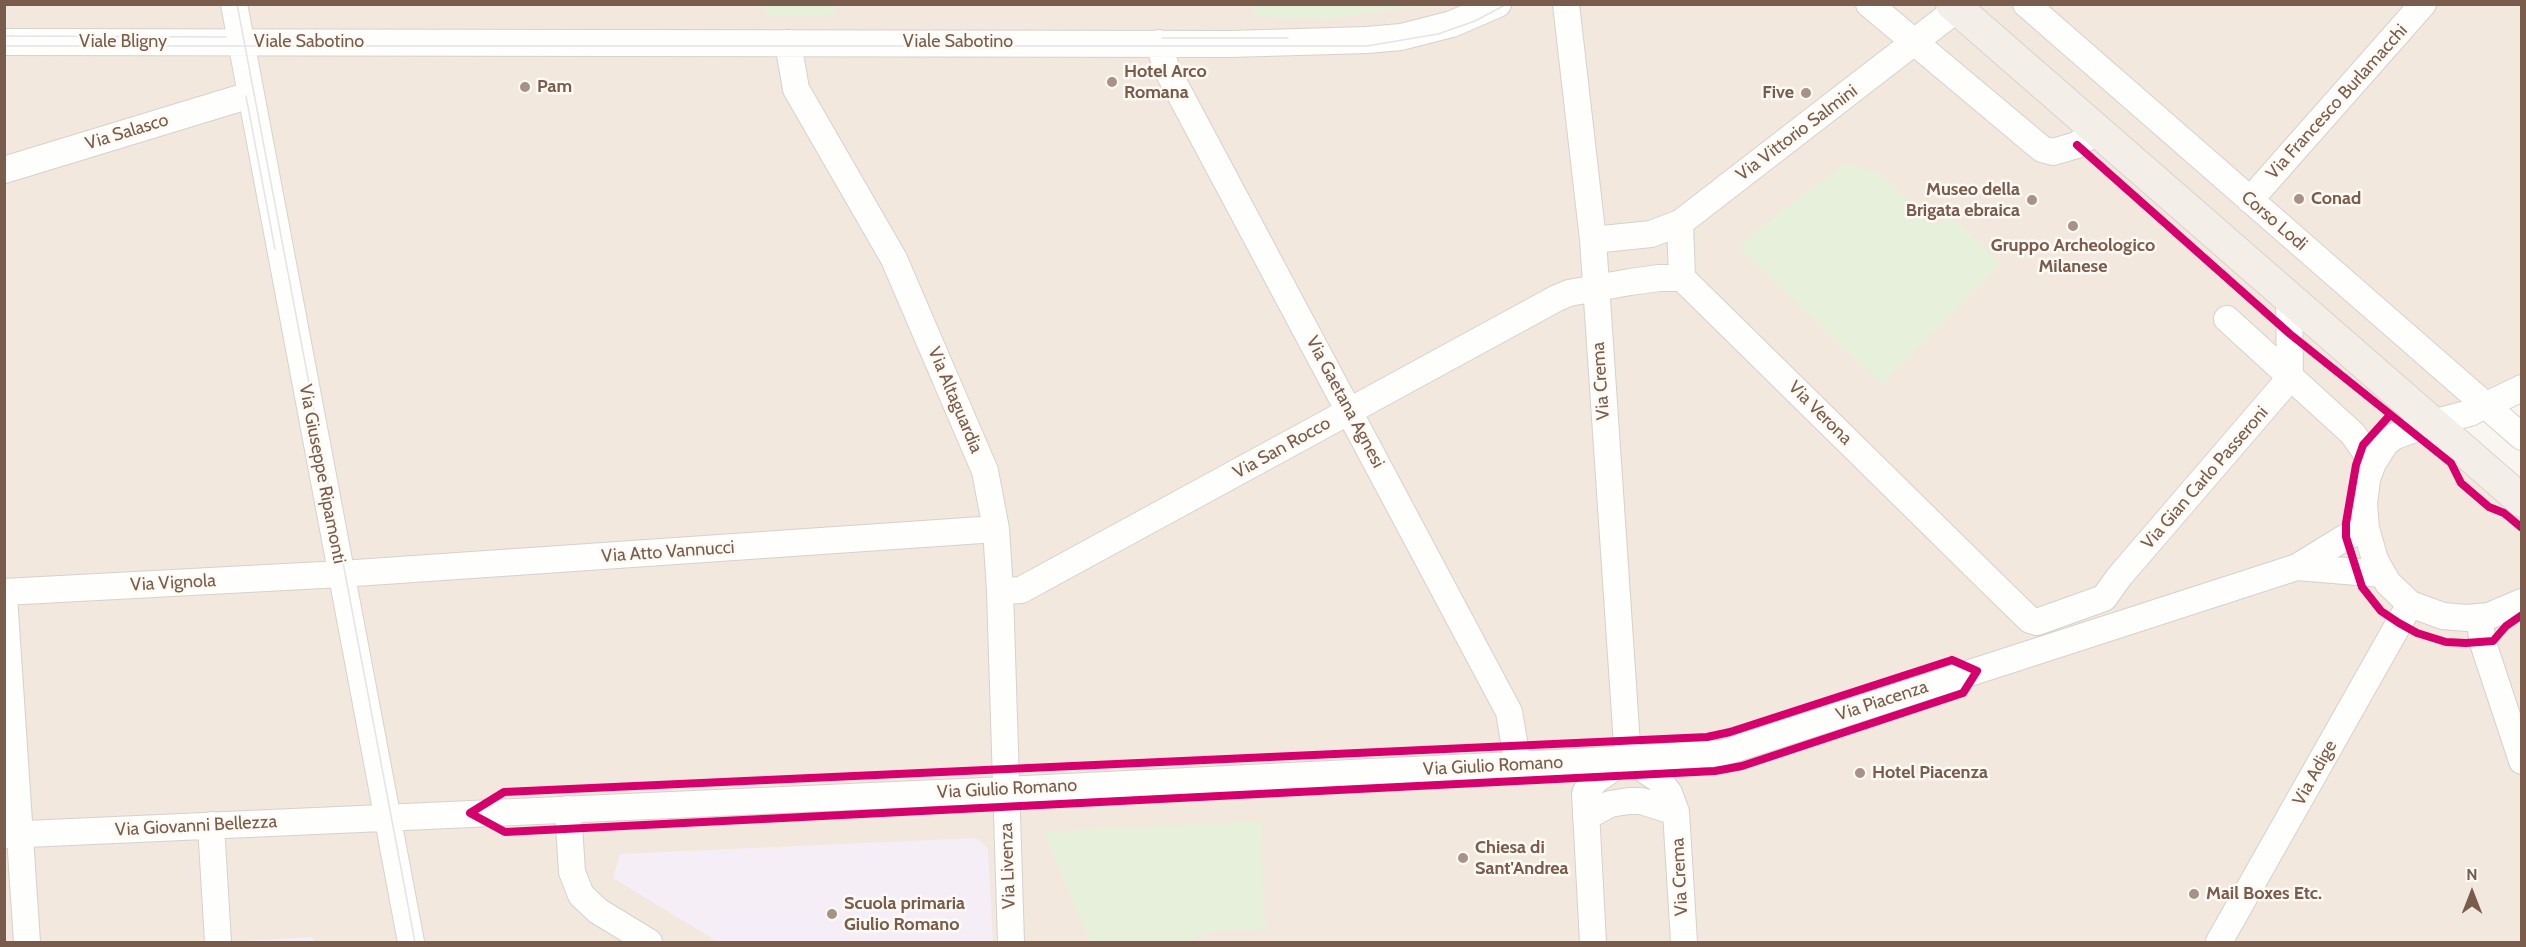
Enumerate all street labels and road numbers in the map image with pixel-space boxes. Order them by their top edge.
street label: Via Francesco Burlamacchi [2262,20,2412,184]
street label: Viale Bligny [79,31,167,53]
street label: Viale Sabotino [254,31,364,53]
street label: Viale Sabotino [903,31,1013,53]
street label: Via Vittorio Salmini [1732,80,1862,186]
street label: Via Salasco [83,109,171,155]
street label: Corso Lodi [2237,186,2311,256]
street label: Via Gaetana Agnesi [1301,332,1389,472]
street label: Via Crema [1587,341,1615,421]
street label: Via Altaguardia [923,344,987,456]
street label: Via Verona [1784,377,1856,449]
street label: Via Giuseppe Ripamonti [294,383,350,565]
street label: Via Gian Carlo Passeroni [2137,402,2273,554]
street label: Via San Rocco [1230,412,1334,484]
street label: Via Atto Vannucci [601,537,735,567]
street label: Via Vignola [130,570,216,596]
street label: Via Piacenza [1833,676,1931,726]
street label: Via Adige [2288,737,2342,809]
street label: Via Giulio Romano [1422,752,1564,780]
street label: Via Giulio Romano [936,775,1078,803]
street label: Via Giovanni Bellezza [114,811,278,841]
street label: Via Livenza [996,823,1020,909]
street label: Via Crema [1667,837,1693,917]

